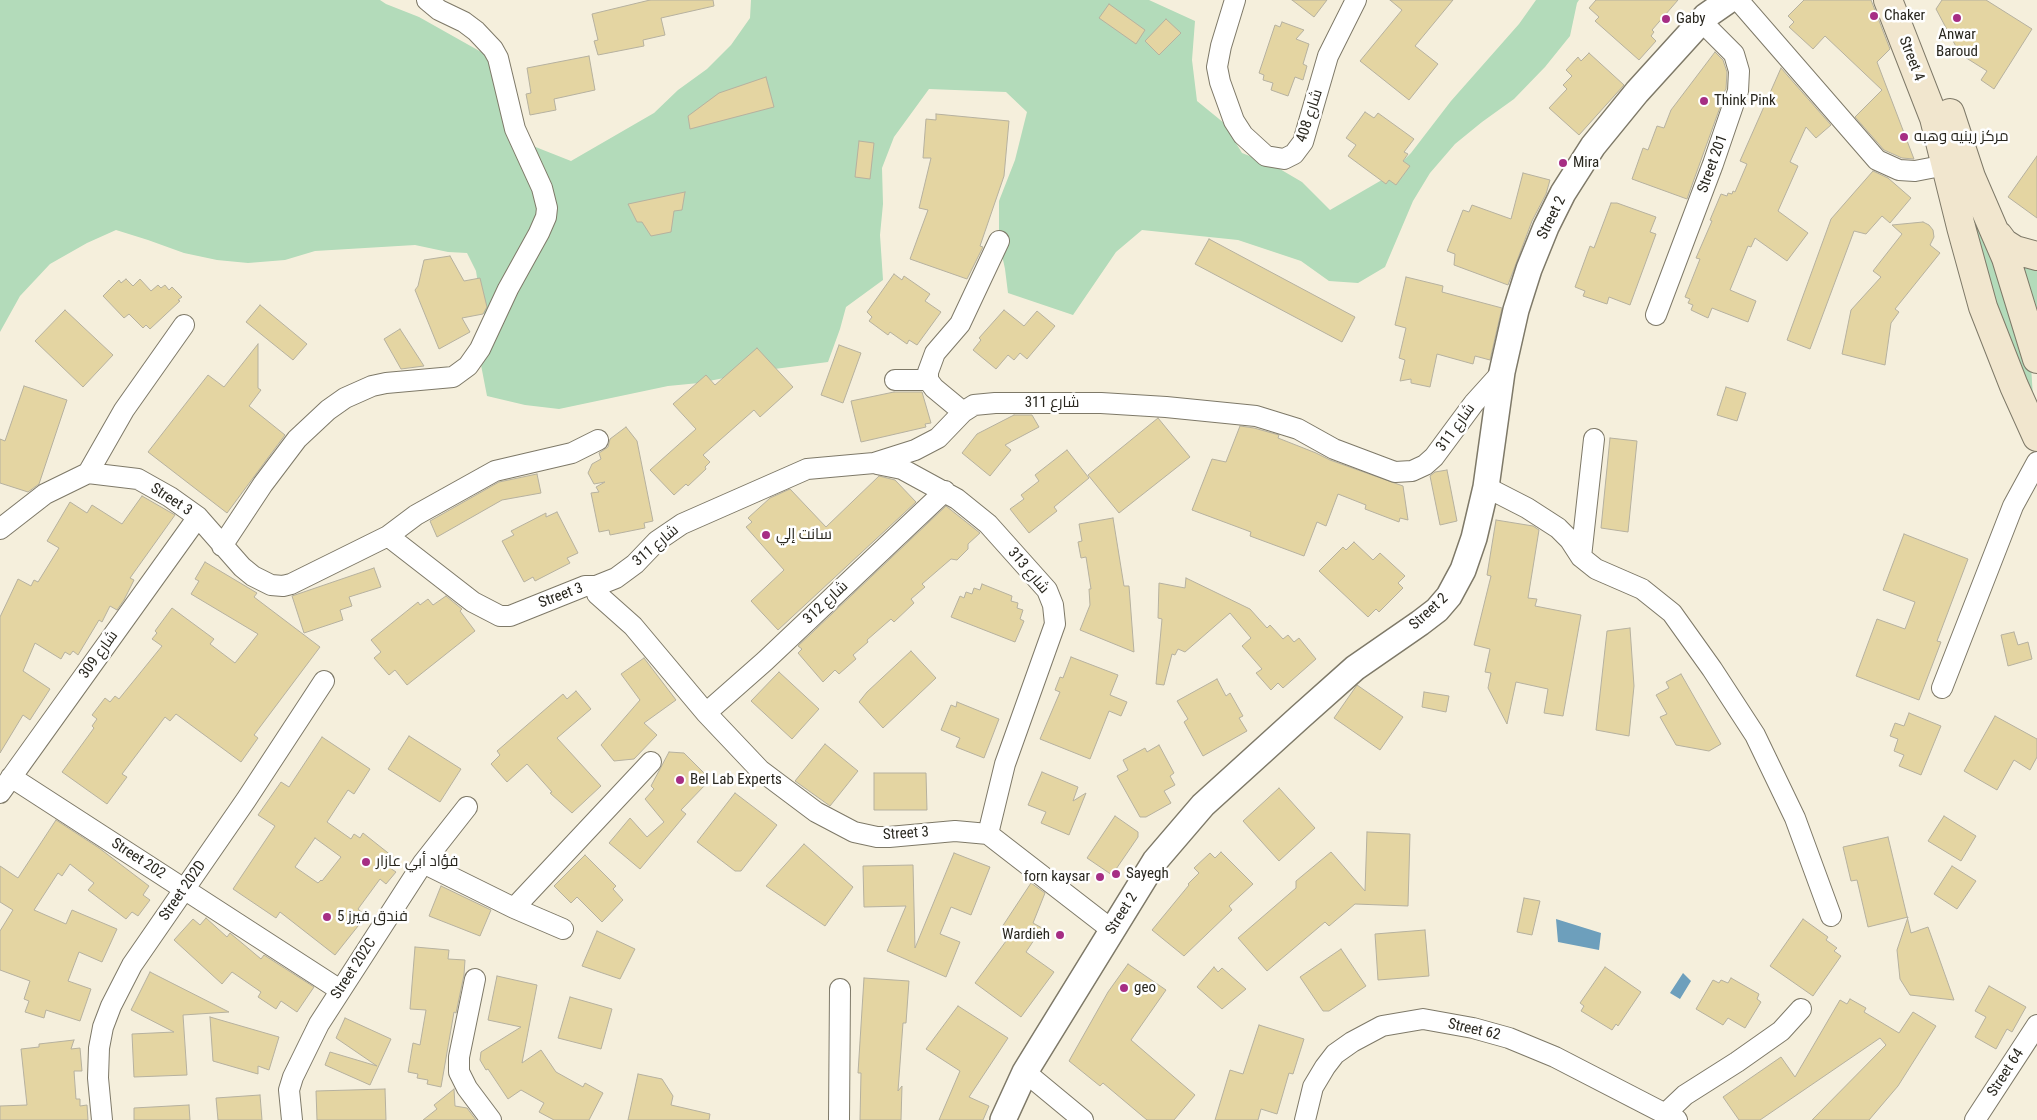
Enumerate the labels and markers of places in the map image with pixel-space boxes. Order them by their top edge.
place label: Chaker [1884,7,1925,25]
place label: Gaby [1676,10,1706,28]
marker: Chaker [1868,10,1880,22]
marker: Anwar Baroud [1951,12,1963,24]
marker: Gaby [1660,13,1672,25]
place label: Anwar Baroud [1936,26,1978,61]
place label: Think Pink [1714,92,1776,110]
marker: Think Pink [1698,95,1710,107]
place label: مركز رينيه وهبه [1914,128,2009,146]
marker: مركز رينيه وهبه [1898,131,1910,143]
place label: Mira [1573,154,1599,172]
marker: Mira [1557,157,1569,169]
place label: سانت إلي [776,526,832,544]
marker: سانت إلي [760,529,772,541]
place label: Bel Lab Experts [690,771,782,789]
marker: Bel Lab Experts [674,774,686,786]
place label: فؤاد أبي عازار [376,853,458,871]
marker: فؤاد أبي عازار [360,856,372,868]
place label: Sayegh [1126,865,1169,883]
place label: forn kaysar [1024,868,1090,886]
marker: Sayegh [1110,868,1122,880]
marker: forn kaysar [1094,871,1106,883]
place label: فندق فيرز 5 [337,908,408,926]
marker: فندق فيرز 5 [321,911,333,923]
place label: Wardieh [1002,926,1050,944]
marker: Wardieh [1054,929,1066,941]
place label: geo [1134,979,1156,997]
marker: geo [1118,982,1130,994]

